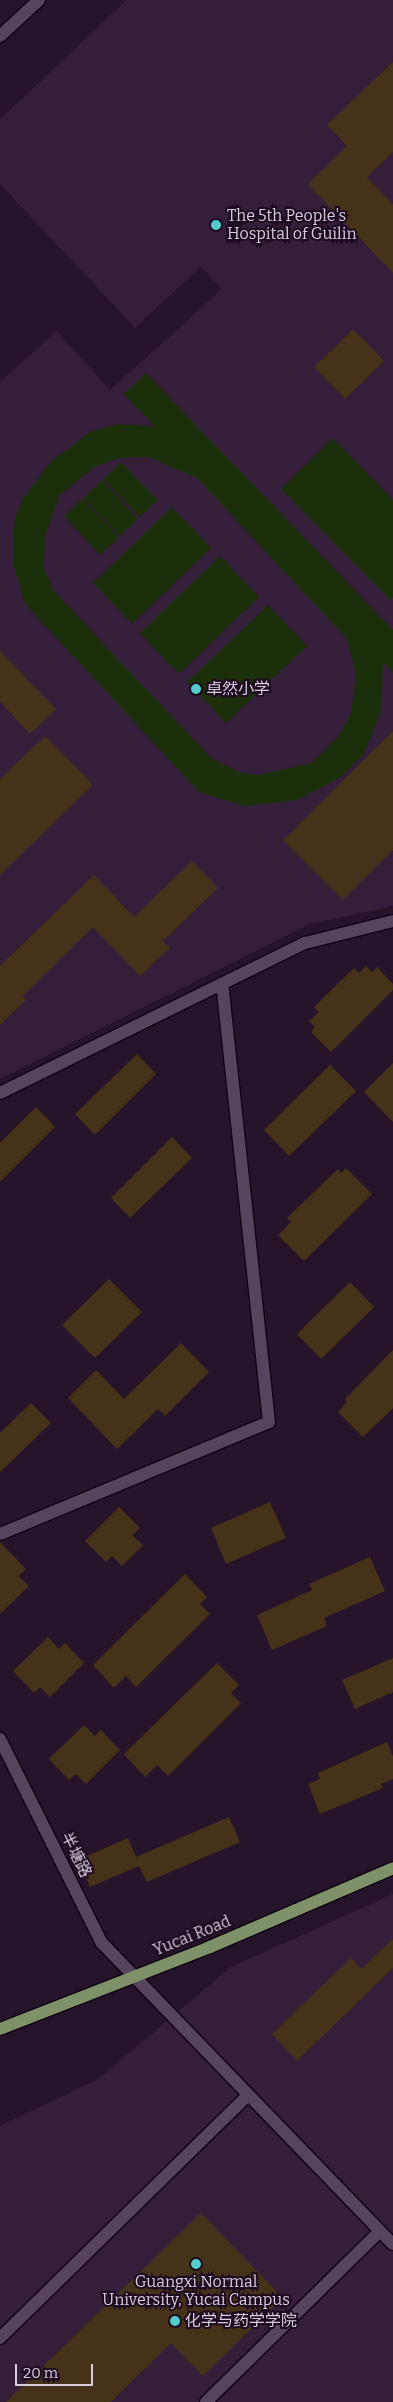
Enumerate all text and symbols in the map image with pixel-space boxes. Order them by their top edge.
place label: The 5th People's Hospital of Guilin [227,206,357,244]
marker: The 5th People's Hospital of Guilin [209,218,223,232]
place label: 卓然小学 [206,679,270,699]
marker: 卓然小学 [190,683,202,695]
street label: 半塘路 [57,1829,95,1881]
street label: Yucai Road [151,1912,233,1960]
marker: Guangxi Normal University, Yucai Campus [190,2258,202,2270]
place label: Guangxi Normal University, Yucai Campus [102,2272,290,2310]
place label: 化学与药学学院 [185,2311,297,2331]
marker: 化学与药学学院 [169,2315,181,2327]
scale bar [18,2354,95,2386]
text: 20 m [23,2364,58,2382]

